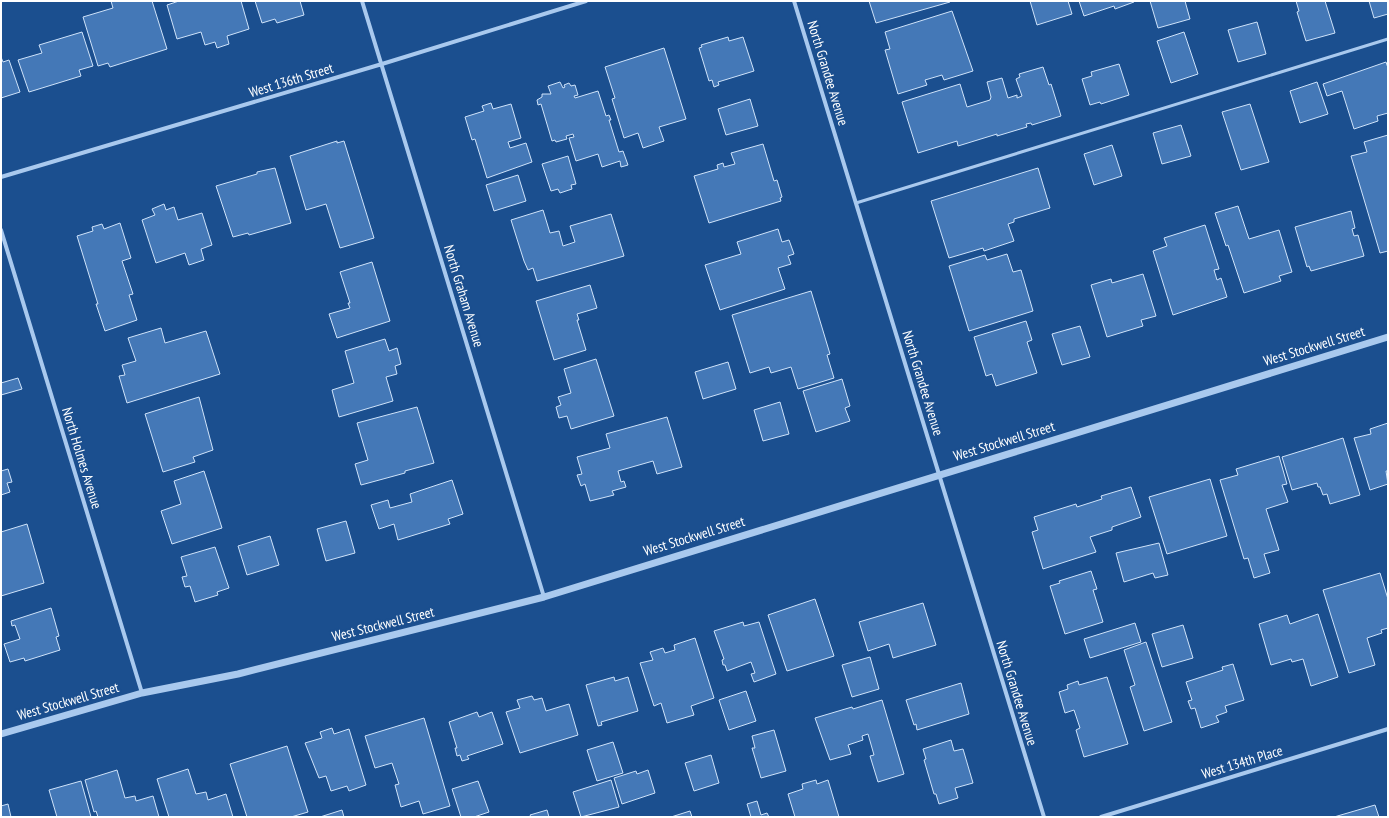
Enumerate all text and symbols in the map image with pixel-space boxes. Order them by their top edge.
street label: North Grandee Avenue [804,18,853,128]
street label: West 136th Street [247,59,335,101]
street label: North Graham Avenue [440,243,488,349]
street label: West Stockwell Street [1261,322,1367,370]
street label: North Grandee Avenue [899,328,948,438]
street label: North Holmes Avenue [58,405,106,511]
street label: West Stockwell Street [951,417,1057,465]
street label: West Stockwell Street [641,512,747,560]
street label: West Stockwell Street [330,603,436,645]
street label: North Grandee Avenue [993,638,1042,748]
street label: West Stockwell Street [15,678,121,724]
street label: West 134th Place [1199,741,1285,783]

